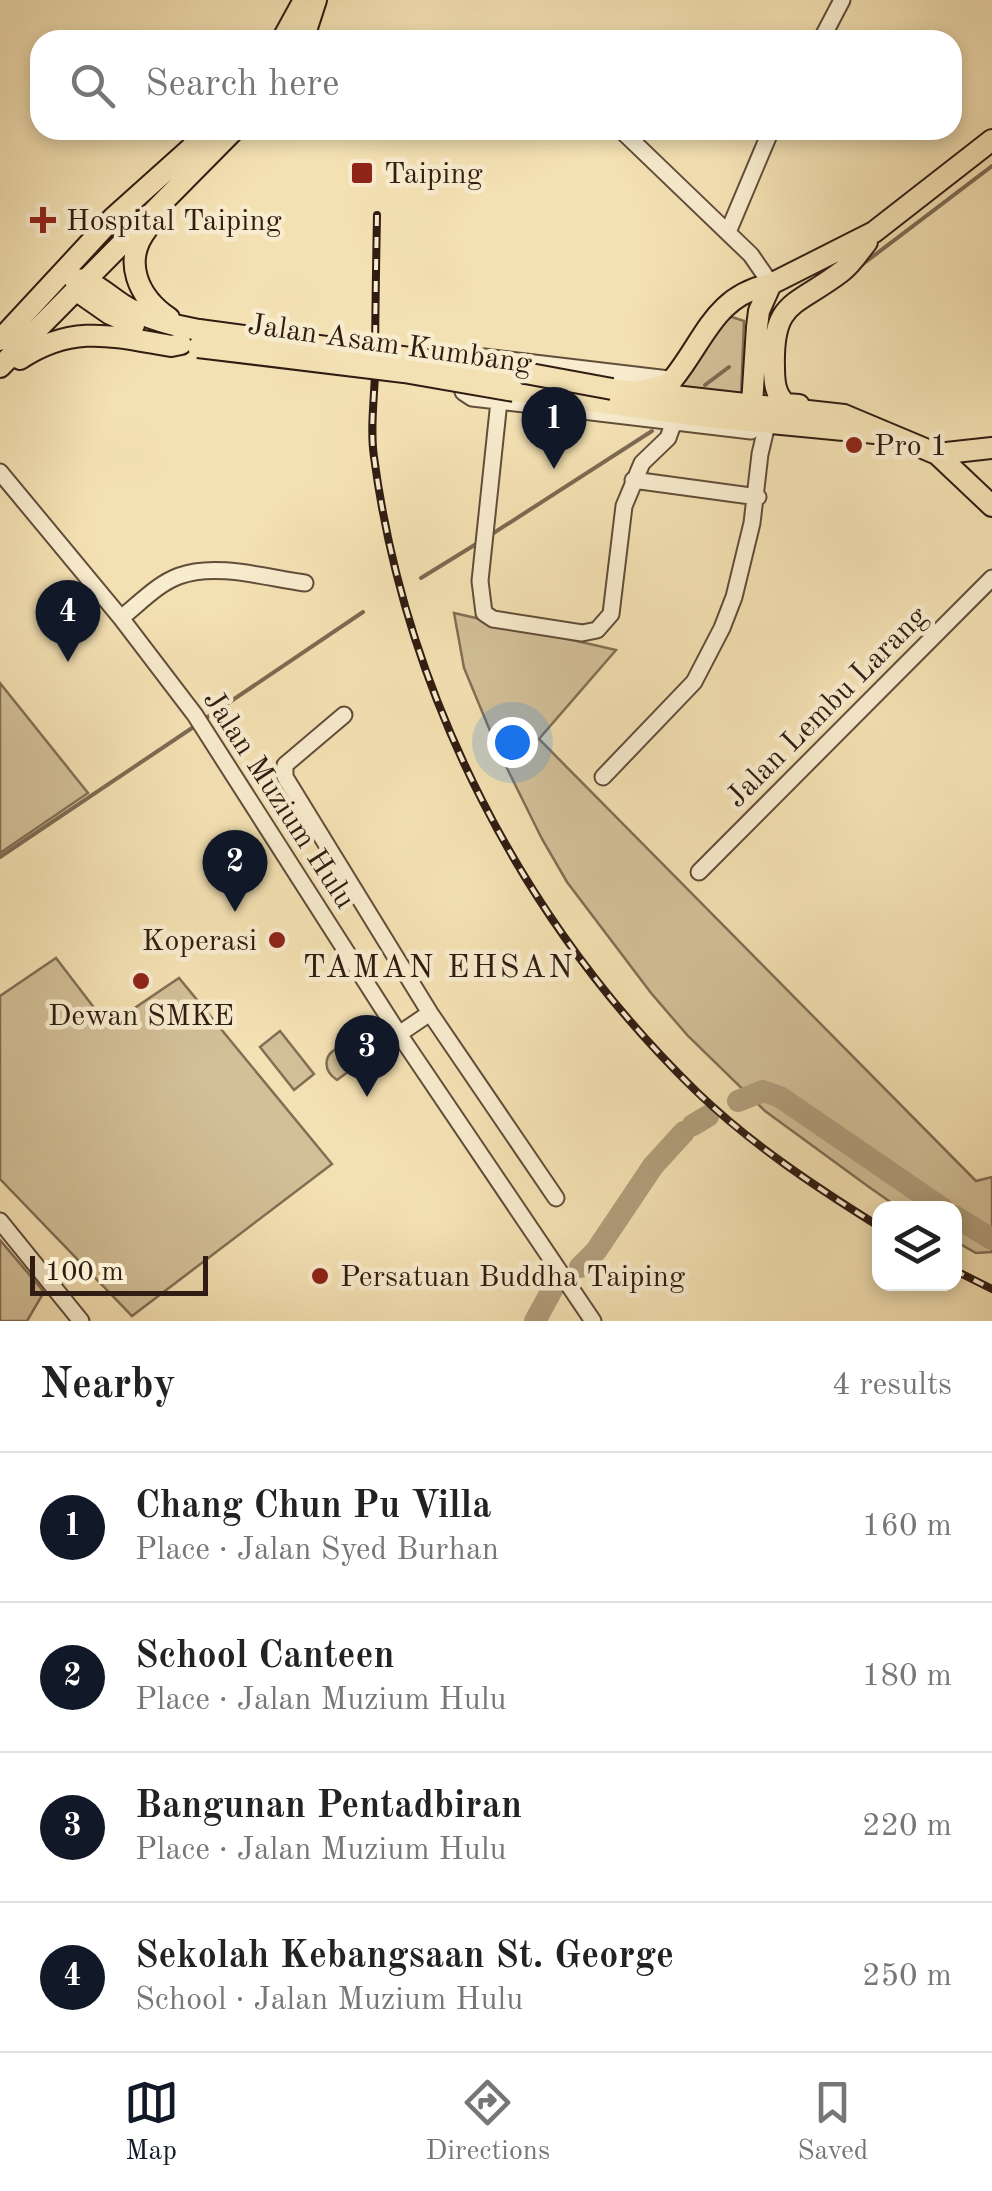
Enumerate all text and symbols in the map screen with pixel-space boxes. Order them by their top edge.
search box [30,30,962,140]
icon: search [65,58,120,113]
text: Search here [145,66,340,104]
marker: Taiping [349,160,375,186]
place label: Taiping [384,160,483,190]
marker: Hospital Taiping [30,207,56,233]
place label: Hospital Taiping [66,207,282,237]
street label: Jalan Asam Kumbang [246,310,534,380]
pin: 1 [522,386,586,469]
place label: Pro 1 [874,432,947,462]
marker: Pro 1 [843,434,865,456]
pin: 4 [36,580,100,662]
street label: Jalan Lembu Larang [721,601,934,814]
street label: Jalan Muzium Hulu [197,686,360,914]
your location [487,717,538,768]
pin: 2 [202,830,268,912]
place label: Koperasi [142,927,257,957]
marker: Koperasi [266,929,288,951]
district label: TAMAN EHSAN [303,953,575,985]
marker: Dewan SMKE [130,970,152,992]
place label: Dewan SMKE [48,1002,234,1032]
pin: 3 [334,1014,400,1097]
map controls [872,1201,962,1291]
button: layers [872,1201,962,1291]
scale bar [30,1251,208,1296]
text: 100 m [45,1259,124,1287]
place label: Persatuan Buddha Taiping [340,1263,685,1293]
marker: Persatuan Buddha Taiping [309,1265,331,1287]
text: Nearby [40,1365,176,1407]
text: 4 results [832,1370,952,1402]
text: Chang Chun Pu Villa [135,1488,492,1526]
text: 1 [63,1511,82,1543]
text: 160 m [862,1511,952,1543]
text: Place · Jalan Syed Burhan [135,1535,499,1567]
text: School Canteen [135,1638,395,1676]
text: 2 [63,1661,82,1693]
text: 180 m [862,1661,952,1693]
text: Place · Jalan Muzium Hulu [135,1685,507,1717]
text: Bangunan Pentadbiran [135,1788,522,1826]
text: 3 [63,1811,82,1843]
text: 220 m [862,1811,952,1843]
text: Place · Jalan Muzium Hulu [135,1835,507,1867]
text: Sekolah Kebangsaan St. George [135,1938,674,1976]
text: 4 [63,1961,82,1993]
text: 250 m [862,1961,952,1993]
text: School · Jalan Muzium Hulu [135,1985,523,2017]
tab: Map [124,2075,179,2170]
tab: Directions [426,2075,550,2170]
tab: Saved [797,2075,868,2170]

